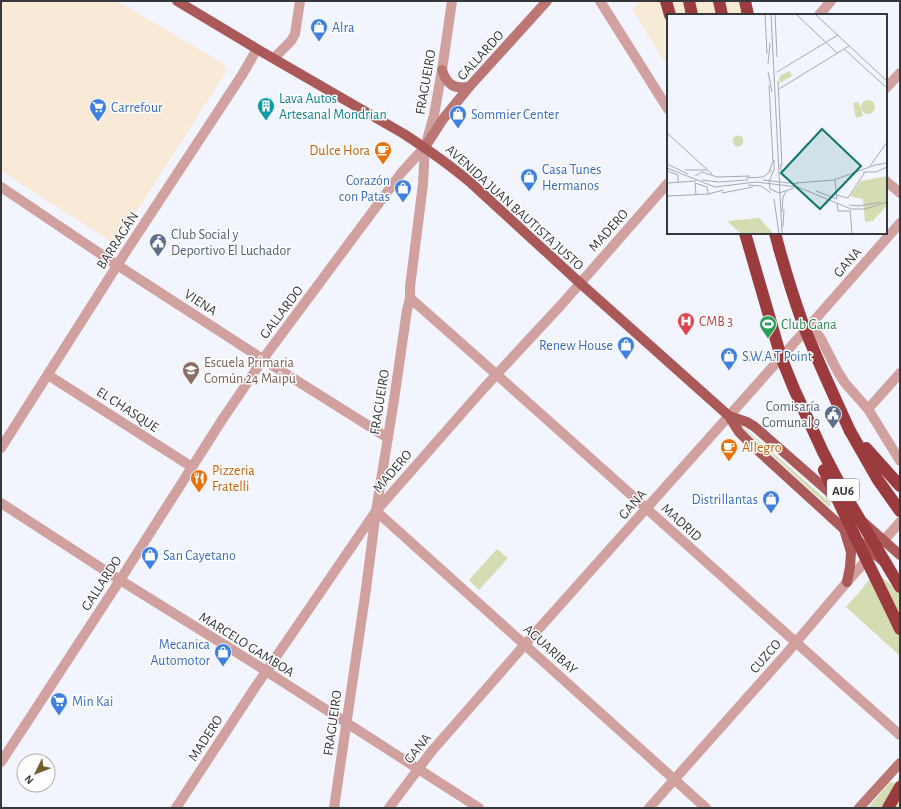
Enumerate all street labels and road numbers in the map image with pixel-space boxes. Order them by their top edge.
street label: GALLARDO [455,28,507,83]
street label: FRAGUEIRO [413,48,439,116]
street label: AVENIDA JUAN BAUTISTA JUSTO [443,142,586,273]
street label: MADERO [586,207,631,254]
street label: BARRAGÁN [92,208,141,272]
street label: GANA [831,245,864,280]
street label: GALLARDO [258,284,306,342]
street label: VIENA [182,287,219,319]
street label: FRAGUEIRO [368,368,392,436]
street label: EL CHASQUE [94,385,161,435]
street label: MADERO [371,448,415,496]
road number: AU6 [827,479,859,501]
street label: GANA [616,487,649,522]
street label: MADRID [659,501,704,544]
street label: GALLARDO [79,554,125,613]
street label: MARCELO GAMBOA [196,610,296,680]
street label: AGUARIBAY [521,622,580,678]
street label: CUZCO [747,637,784,676]
street label: FRAGUEIRO [321,689,345,757]
street label: MADERO [186,713,226,764]
street label: GANA [402,731,434,766]

